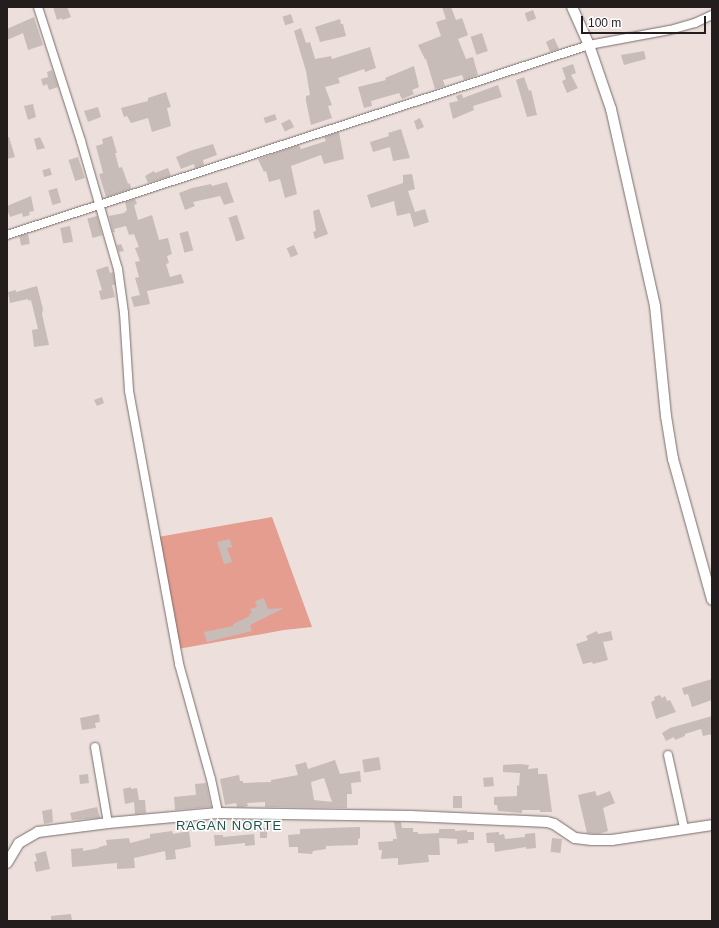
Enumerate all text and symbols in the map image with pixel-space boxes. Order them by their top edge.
scale bar [583,8,708,34]
text: 100 m [588,16,621,30]
district label: RAGAN NORTE [176,818,282,834]

